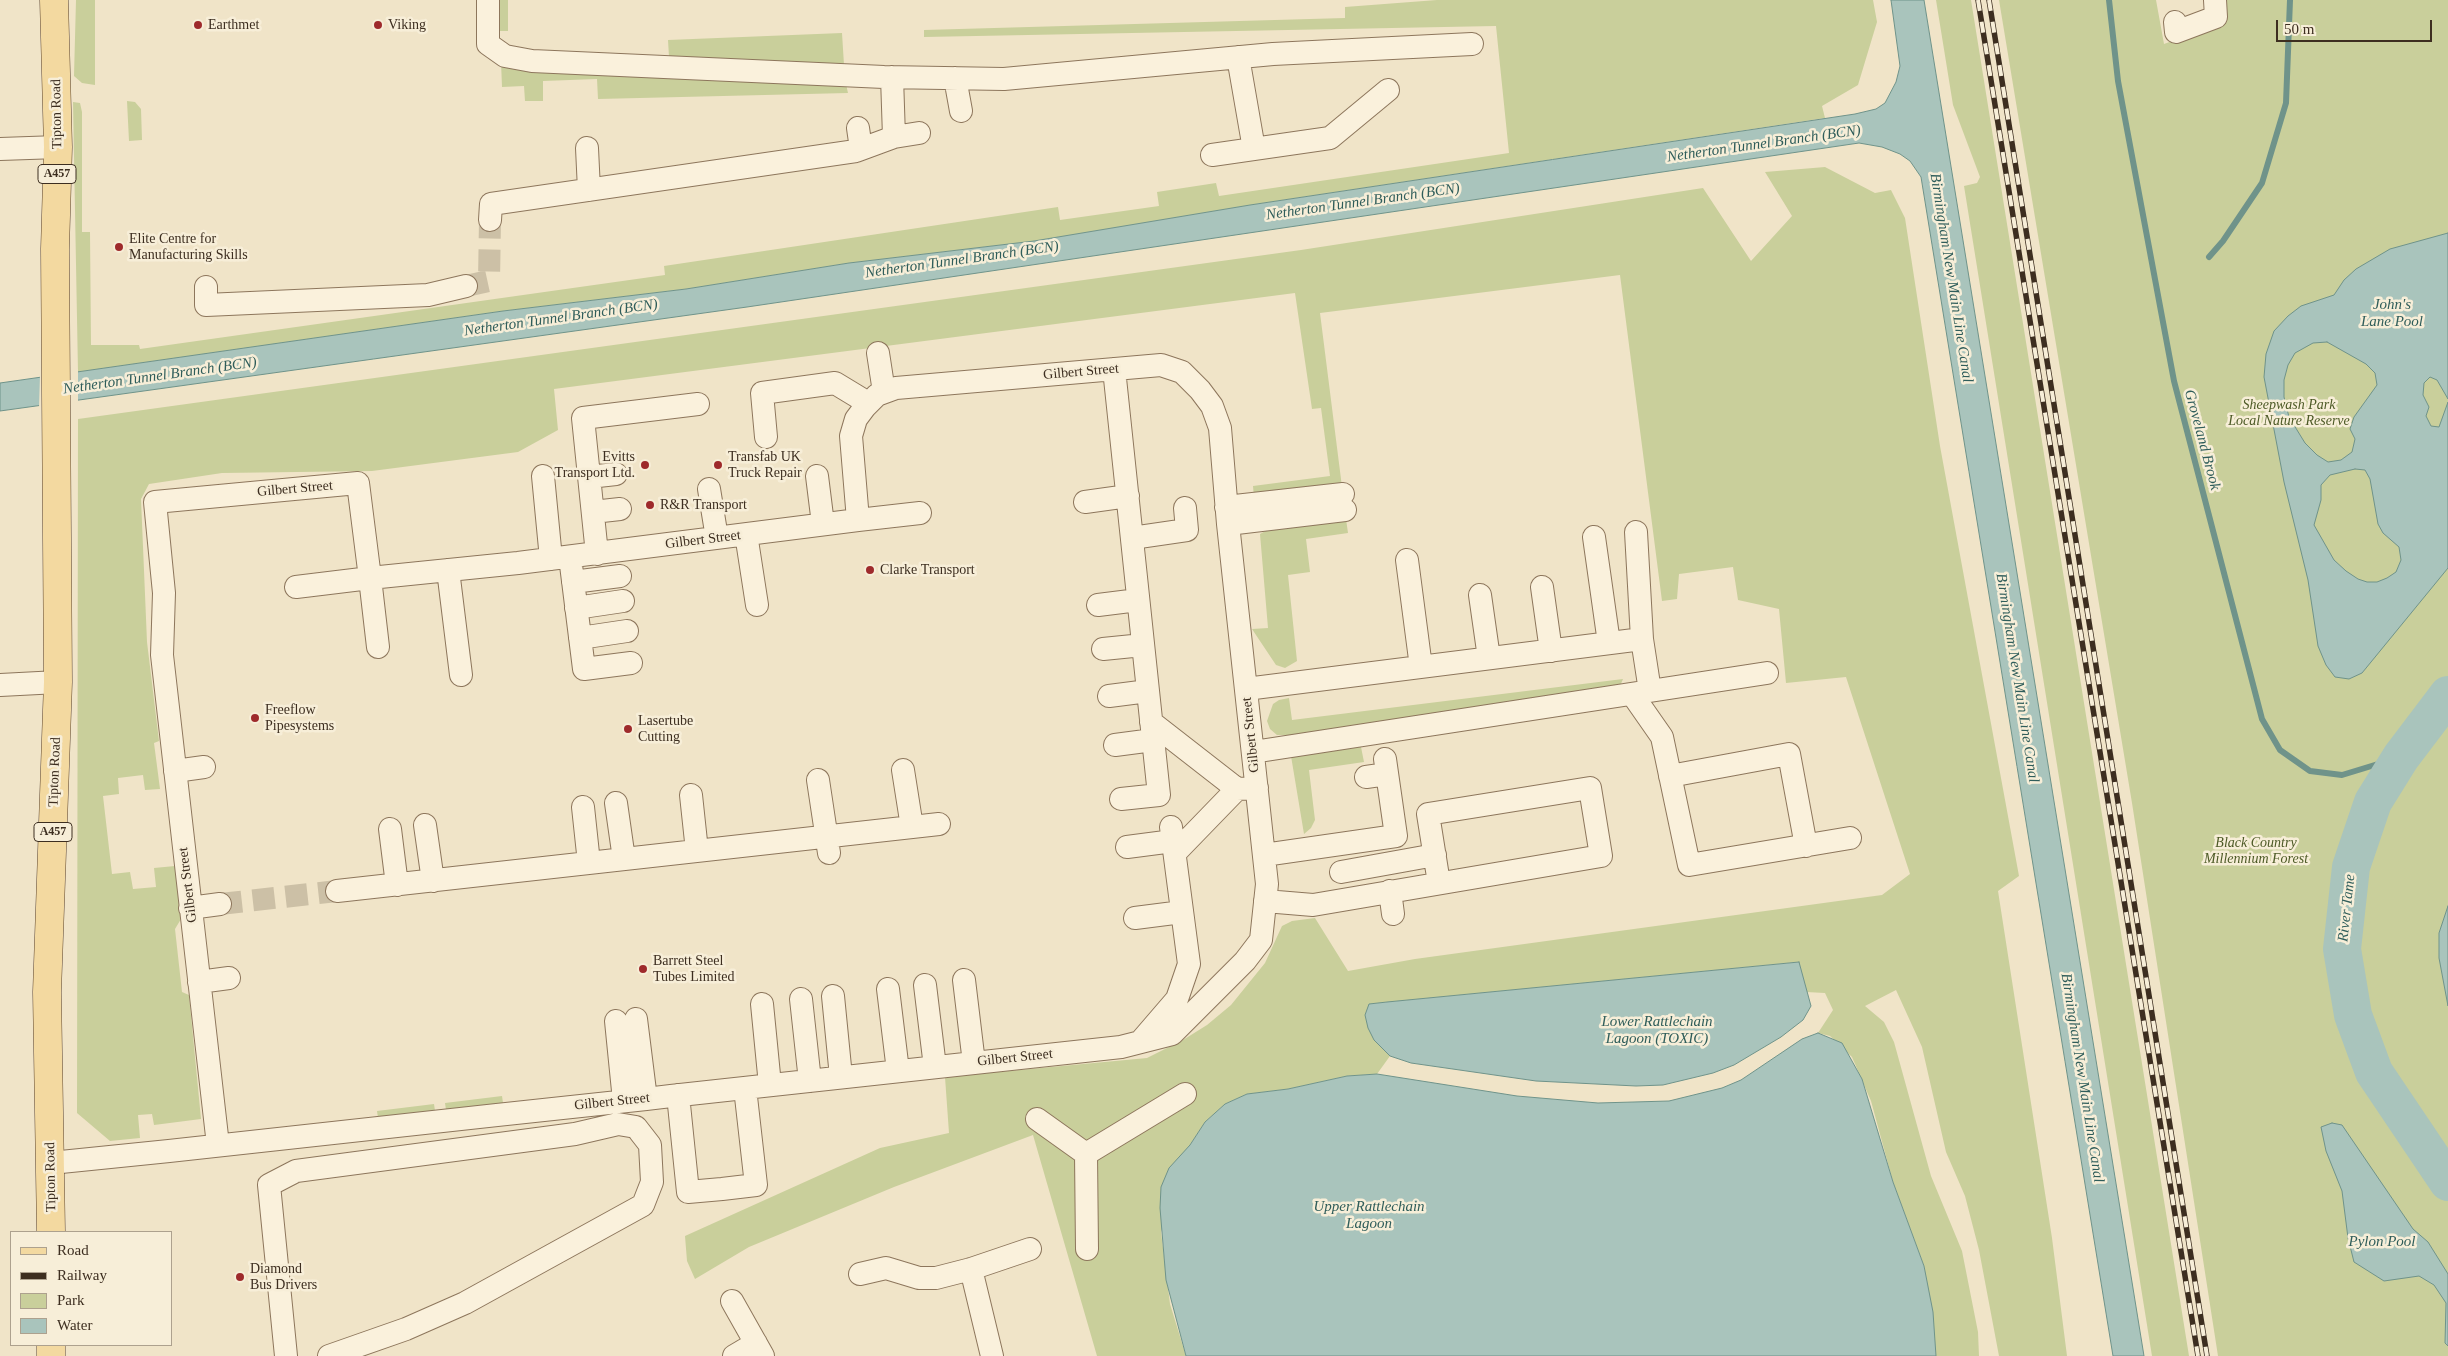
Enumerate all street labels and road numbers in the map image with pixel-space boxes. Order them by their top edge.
street label: Tipton Road [48,79,66,149]
road number: A457 [38,164,76,183]
street label: Gilbert Street [1043,360,1119,384]
street label: Gilbert Street [257,477,333,501]
street label: Gilbert Street [664,527,742,553]
street label: Gilbert Street [1239,696,1263,774]
street label: Tipton Road [45,737,65,807]
road number: A457 [34,822,72,842]
street label: Gilbert Street [175,846,201,924]
street label: Gilbert Street [976,1046,1054,1070]
street label: Gilbert Street [573,1090,651,1114]
street label: Tipton Road [42,1142,60,1212]

